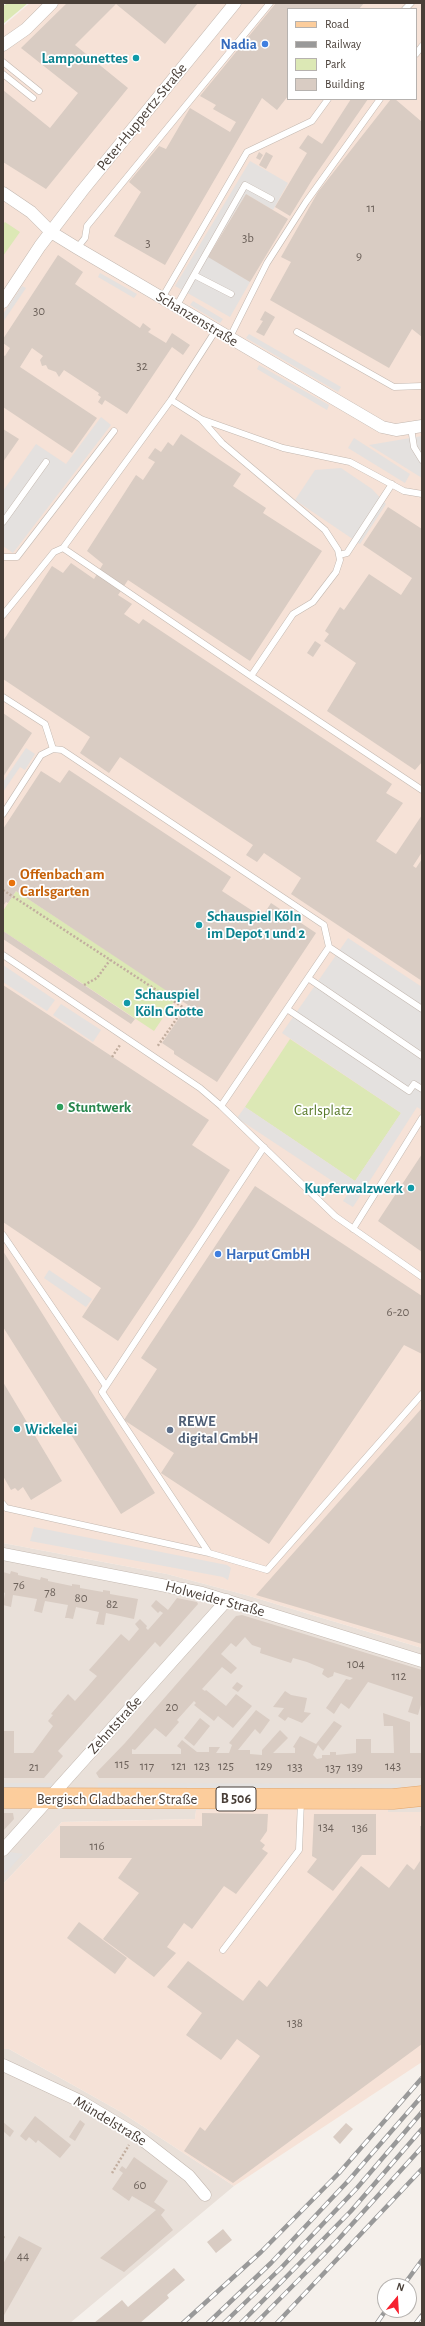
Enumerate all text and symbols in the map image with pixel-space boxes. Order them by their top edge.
legend [287,8,417,100]
text: Road [325,18,349,30]
place label: Nadia [221,35,257,53]
text: Railway [325,38,361,50]
marker: Nadia [260,39,270,49]
place label: Lampounettes [41,49,128,67]
marker: Lampounettes [131,53,141,63]
text: Park [325,58,346,70]
street label: Peter-Huppertz-Straße [93,60,191,174]
text: Building [325,78,365,90]
house number: 11 [367,200,375,216]
house number: 3b [242,230,254,246]
house number: 3 [145,235,151,251]
house number: 9 [356,248,362,264]
street label: Schanzenstraße [153,287,241,351]
house number: 30 [33,303,45,319]
house number: 32 [136,358,148,374]
place label: Offenbach am Carlsgarten [20,865,105,900]
marker: Offenbach am Carlsgarten [7,878,17,888]
place label: Schauspiel Köln im Depot 1 und 2 [207,907,305,942]
marker: Schauspiel Köln im Depot 1 und 2 [194,920,204,930]
place label: Schauspiel Köln Grotte [135,985,203,1020]
marker: Schauspiel Köln Grotte [122,998,132,1008]
place label: Stuntwerk [68,1098,131,1116]
park label: Carlsplatz [294,1101,352,1119]
marker: Stuntwerk [55,1102,65,1112]
place label: Kupferwalzwerk [304,1179,403,1197]
marker: Kupferwalzwerk [406,1183,416,1193]
place label: Harput GmbH [226,1245,310,1263]
marker: Harput GmbH [213,1249,223,1259]
house number: 6-20 [387,1304,409,1320]
place label: REWE digital GmbH [178,1412,258,1447]
place label: Wickelei [25,1420,77,1438]
marker: Wickelei [12,1424,22,1434]
marker: REWE digital GmbH [165,1425,175,1435]
house number: 76 [13,1577,25,1593]
street label: Holweider Straße [163,1577,267,1621]
house number: 78 [44,1584,56,1600]
house number: 80 [74,1590,88,1606]
house number: 82 [106,1596,118,1612]
house number: 104 [347,1656,365,1672]
house number: 112 [392,1668,406,1684]
street label: Zehntstraße [84,1692,146,1758]
house number: 20 [166,1699,178,1715]
house number: 115 [115,1756,129,1772]
house number: 117 [140,1758,154,1774]
house number: 121 [172,1758,186,1774]
house number: 123 [194,1758,210,1774]
house number: 125 [218,1758,234,1774]
house number: 129 [256,1758,272,1774]
house number: 143 [385,1758,401,1774]
house number: 21 [29,1759,39,1775]
house number: 133 [287,1759,303,1775]
house number: 139 [347,1759,363,1775]
house number: 137 [325,1760,341,1776]
road number: B 506 [216,1787,256,1811]
street label: Bergisch Gladbacher Straße [37,1790,197,1808]
house number: 134 [318,1819,334,1835]
house number: 136 [352,1820,368,1836]
house number: 116 [89,1838,105,1854]
house number: 138 [287,2015,303,2031]
street label: Mündelstraße [70,2092,150,2150]
house number: 60 [134,2177,146,2193]
house number: 44 [17,2248,29,2264]
north arrow [377,2278,417,2318]
text: N [395,2281,406,2293]

